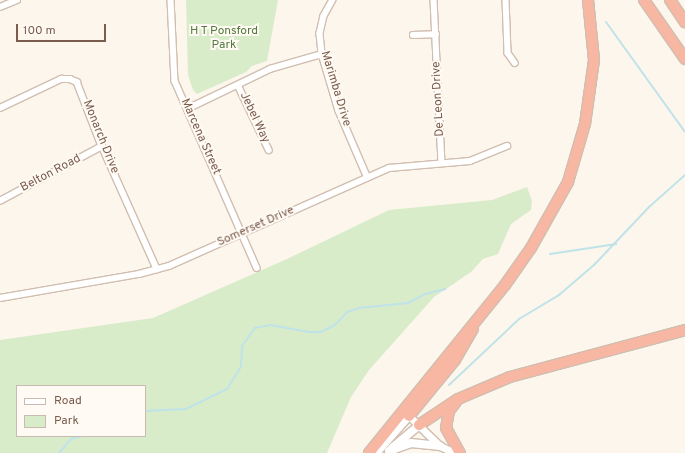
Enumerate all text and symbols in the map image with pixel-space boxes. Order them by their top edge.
scale bar [18,16,108,42]
text: 100 m [23,23,56,39]
park label: H T Ponsford Park [190,25,258,53]
street label: Marimba Drive [317,50,353,128]
street label: De Leon Drive [430,61,448,137]
street label: Jebel Way [236,90,272,146]
street label: Marcena Street [177,97,223,177]
street label: Monarch Drive [79,98,121,176]
street label: Belton Road [18,152,84,196]
street label: Somerset Drive [215,204,297,250]
legend [16,385,146,437]
text: Road [54,393,82,409]
text: Park [54,413,79,429]

